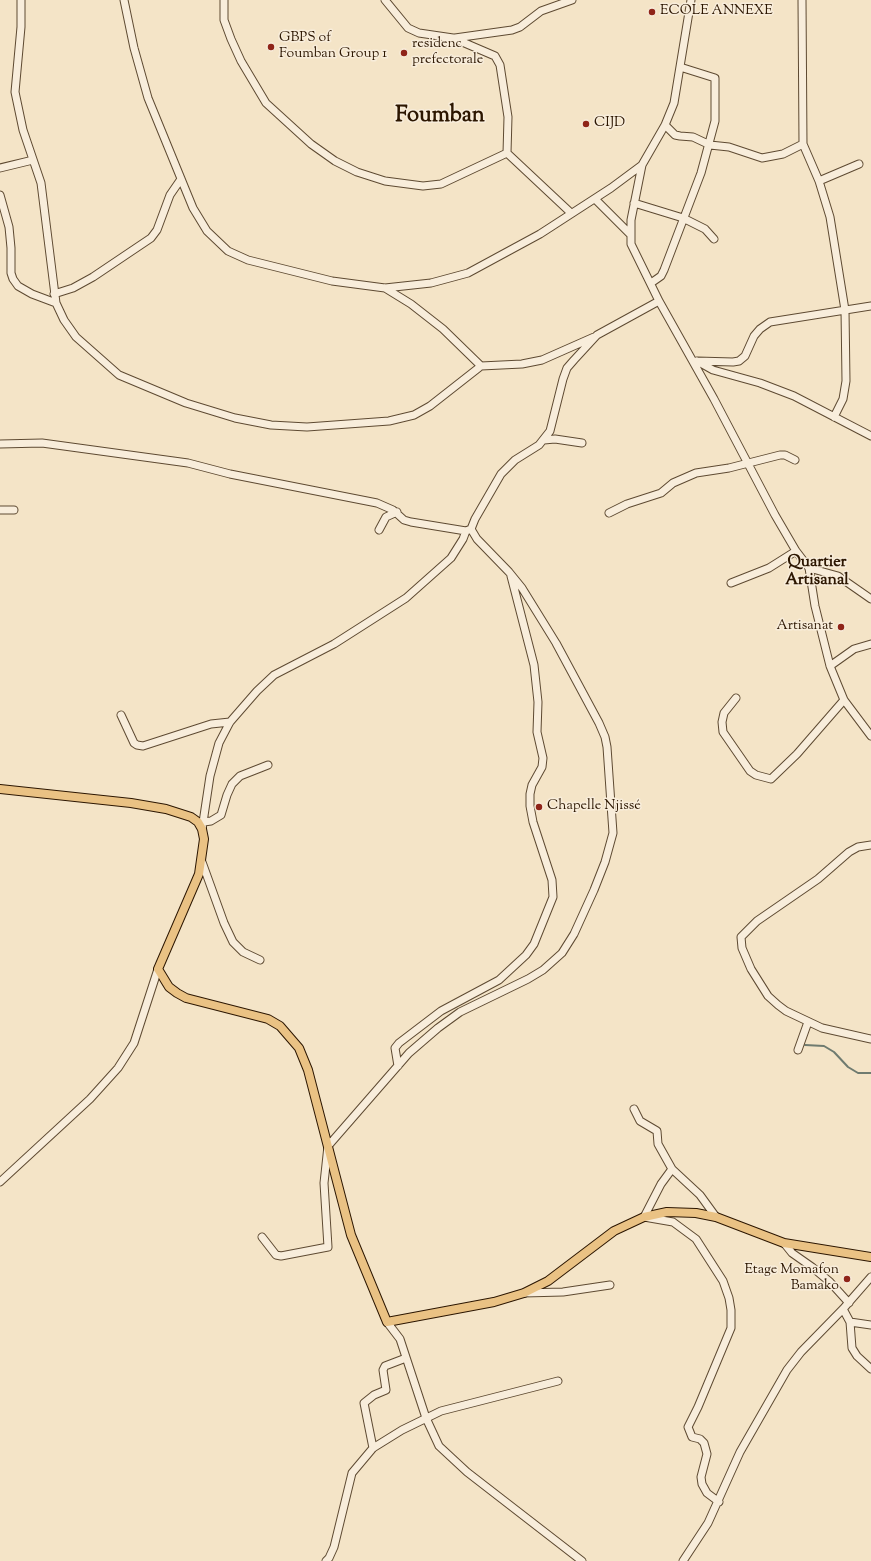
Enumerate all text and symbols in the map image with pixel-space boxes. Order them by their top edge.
place label: ECOLE ANNEXE [660,4,773,20]
marker: ECOLE ANNEXE [647,7,657,17]
place label: GBPS of Foumban Group 1 [279,31,387,64]
place label: residenc prefectorale [412,37,483,70]
marker: GBPS of Foumban Group 1 [266,42,276,52]
marker: residenc prefectorale [399,48,409,58]
district label: Foumban [395,104,485,130]
place label: CIJD [594,116,625,132]
marker: CIJD [581,119,591,129]
district label: Quartier Artisanal [785,553,849,591]
place label: Artisanat [777,619,833,635]
marker: Artisanat [836,622,846,632]
place label: Chapelle Njissé [547,799,641,815]
marker: Chapelle Njissé [534,802,544,812]
place label: Etage Momafon Bamako [744,1263,839,1296]
marker: Etage Momafon Bamako [842,1274,852,1284]

